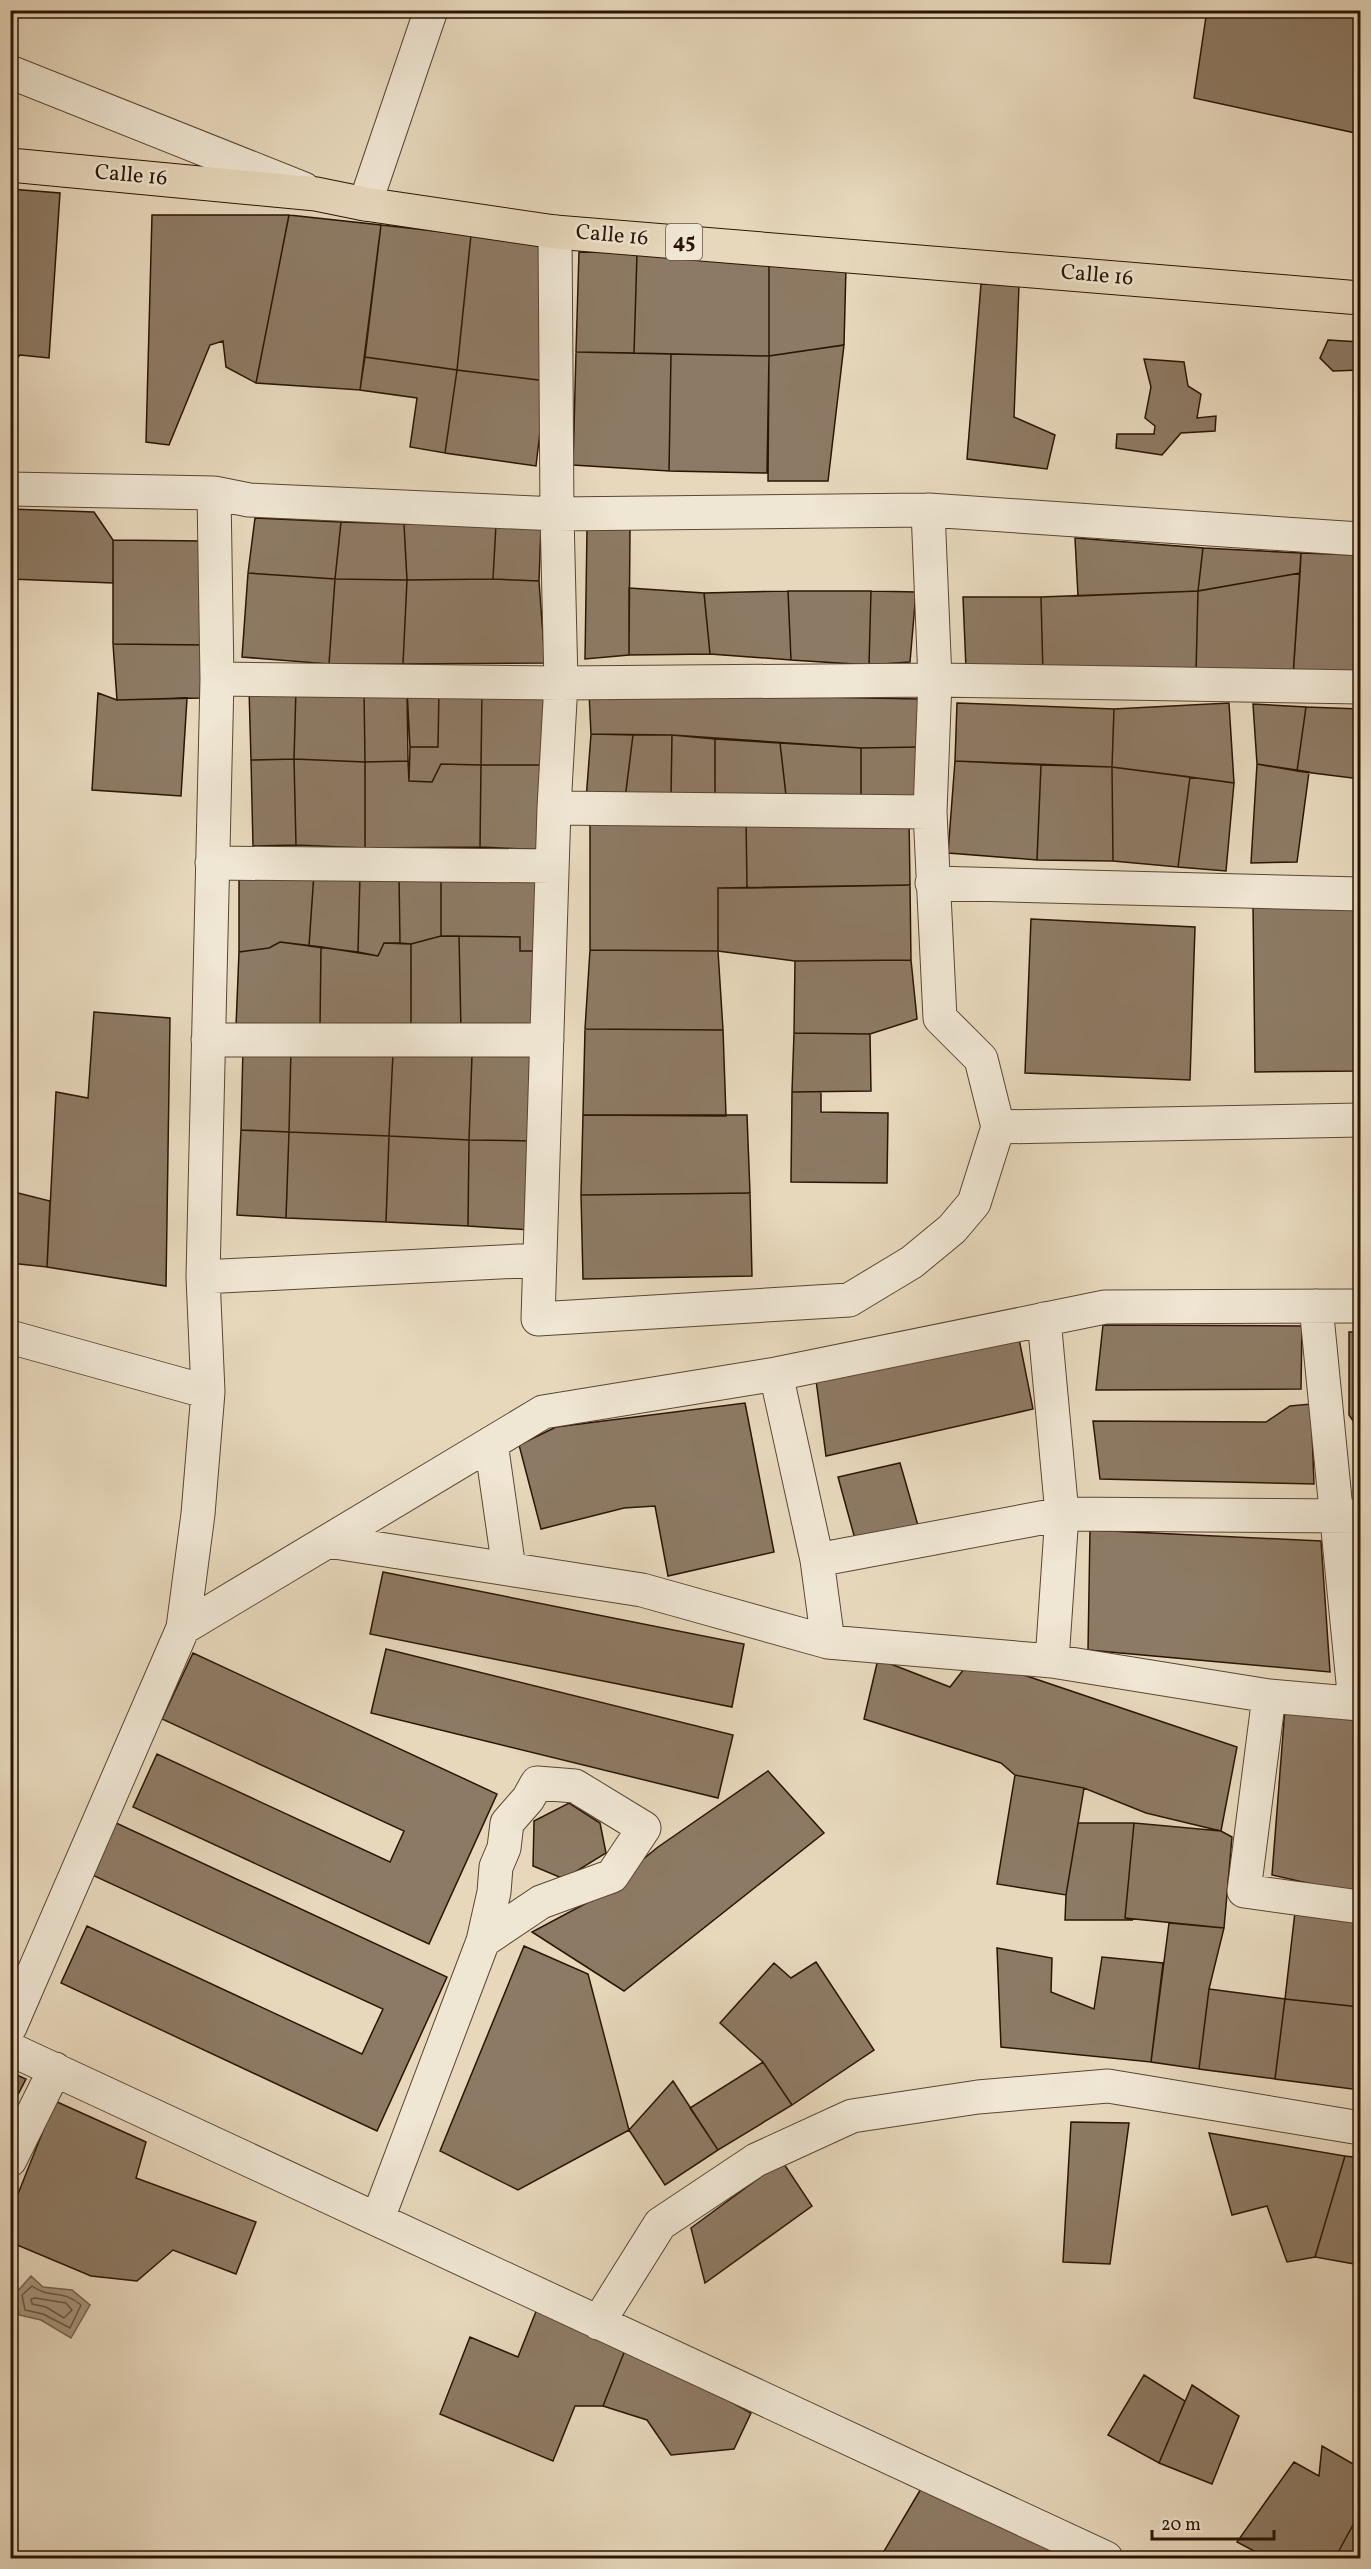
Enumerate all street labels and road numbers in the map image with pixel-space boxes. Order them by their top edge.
street label: Calle 16 [93,157,169,195]
street label: Calle 16 [574,217,650,255]
road number: 45 [666,224,702,260]
street label: Calle 16 [1059,257,1135,295]

